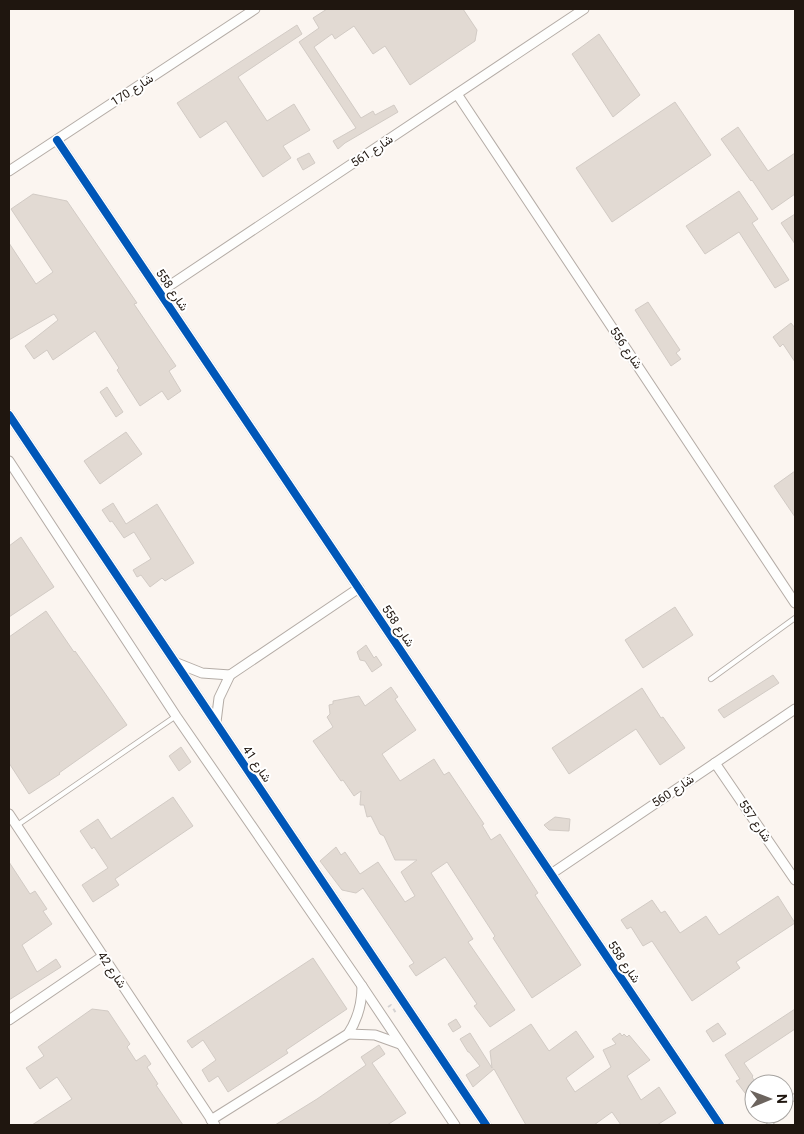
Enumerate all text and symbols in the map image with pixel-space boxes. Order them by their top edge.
street label: شارع 170 [108,70,157,111]
street label: شارع 561 [348,131,397,173]
street label: شارع 558 [150,266,192,315]
street label: شارع 556 [604,324,646,373]
street label: شارع 558 [376,602,418,651]
street label: شارع 41 [237,743,275,787]
street label: شارع 560 [649,771,698,813]
street label: شارع 557 [733,797,775,846]
street label: شارع 558 [602,938,644,987]
street label: شارع 42 [92,949,130,993]
north arrow [744,1074,794,1124]
text: N [769,1094,791,1104]

